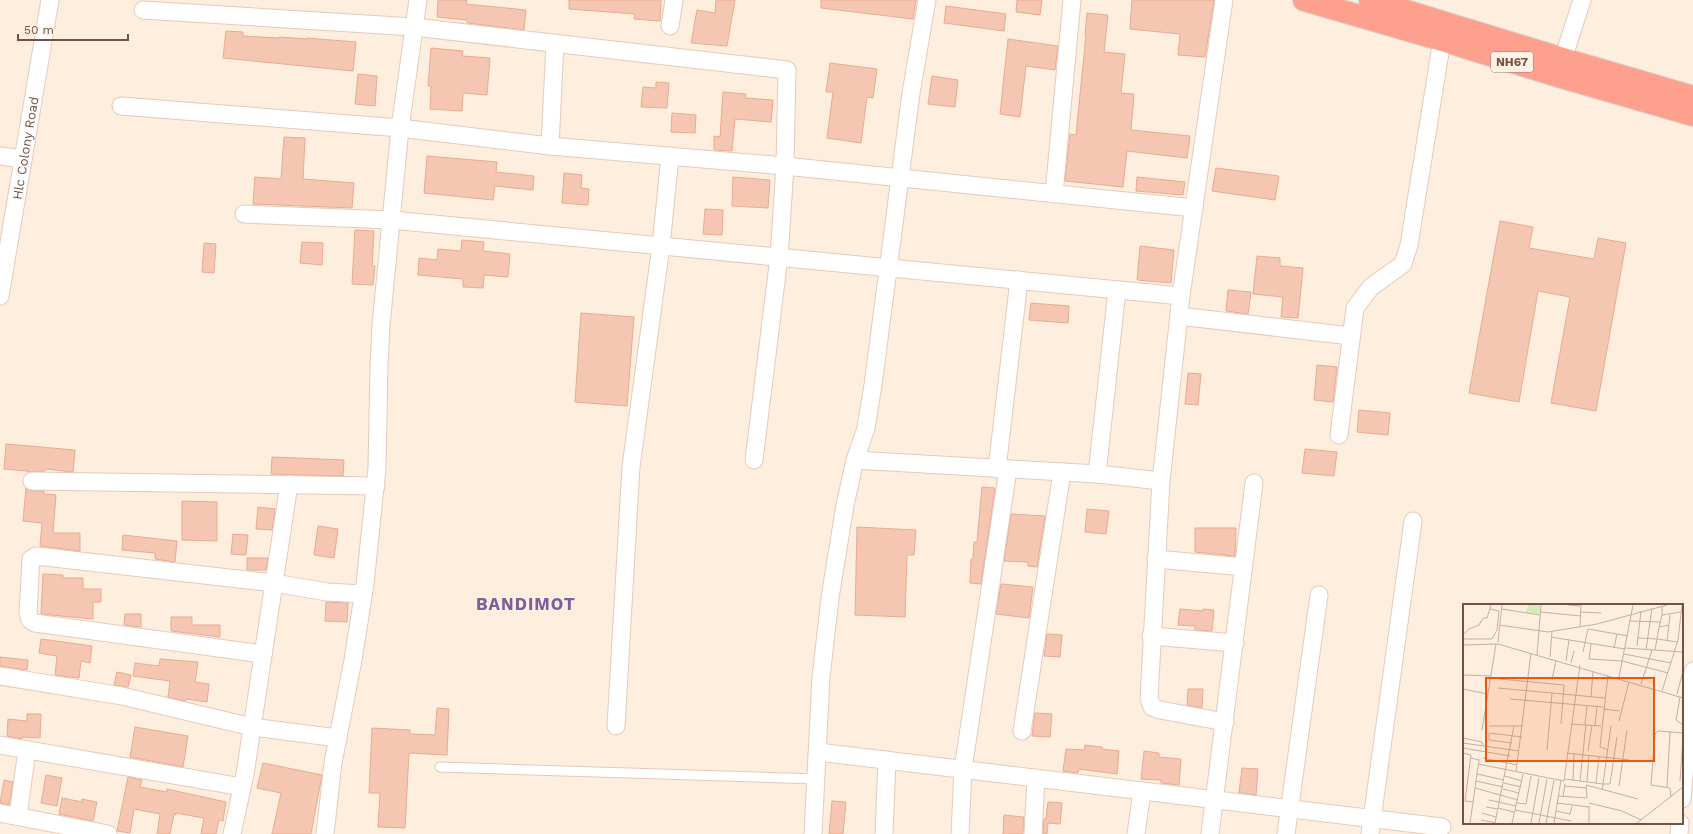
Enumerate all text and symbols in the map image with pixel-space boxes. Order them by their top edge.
scale bar [18,16,128,42]
text: 50 m [24,23,54,37]
road number: NH67 [1491,52,1533,72]
street label: Hlc Colony Road [9,96,42,201]
district label: BANDIMOT [476,594,576,614]
inset map [1463,604,1683,824]

